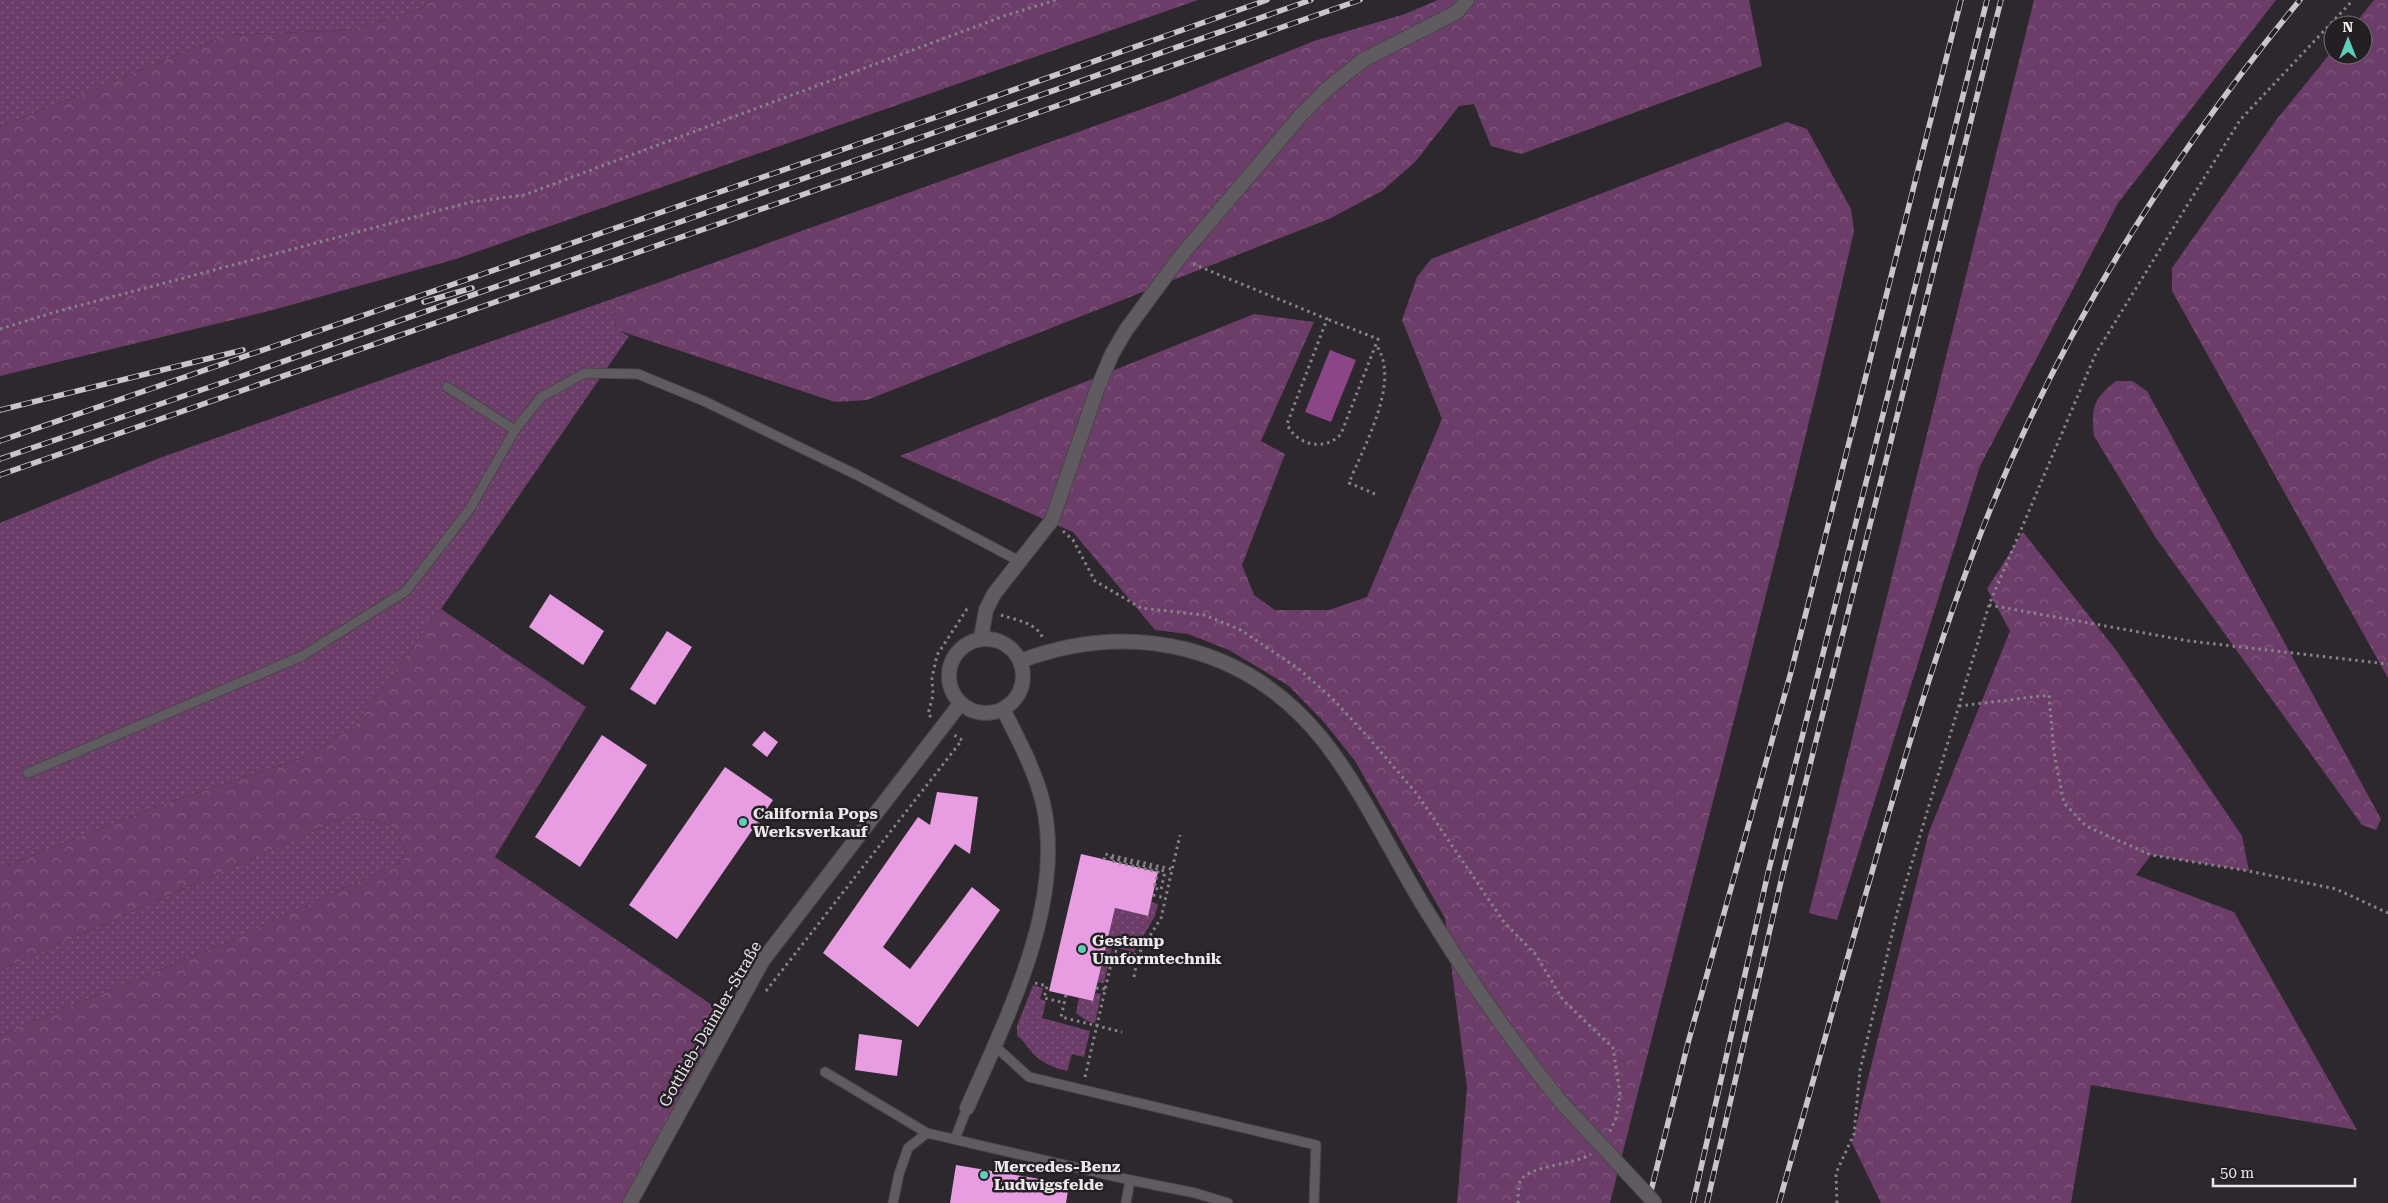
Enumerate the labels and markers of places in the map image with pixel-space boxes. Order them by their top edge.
place label: California Pops Werksverkauf [753,804,878,841]
marker: California Pops Werksverkauf [737,816,749,828]
place label: Gestamp Umformtechnik [1092,931,1222,968]
marker: Gestamp Umformtechnik [1076,943,1088,955]
place label: Mercedes-Benz Ludwigsfelde [994,1157,1120,1194]
marker: Mercedes-Benz Ludwigsfelde [978,1169,990,1181]

